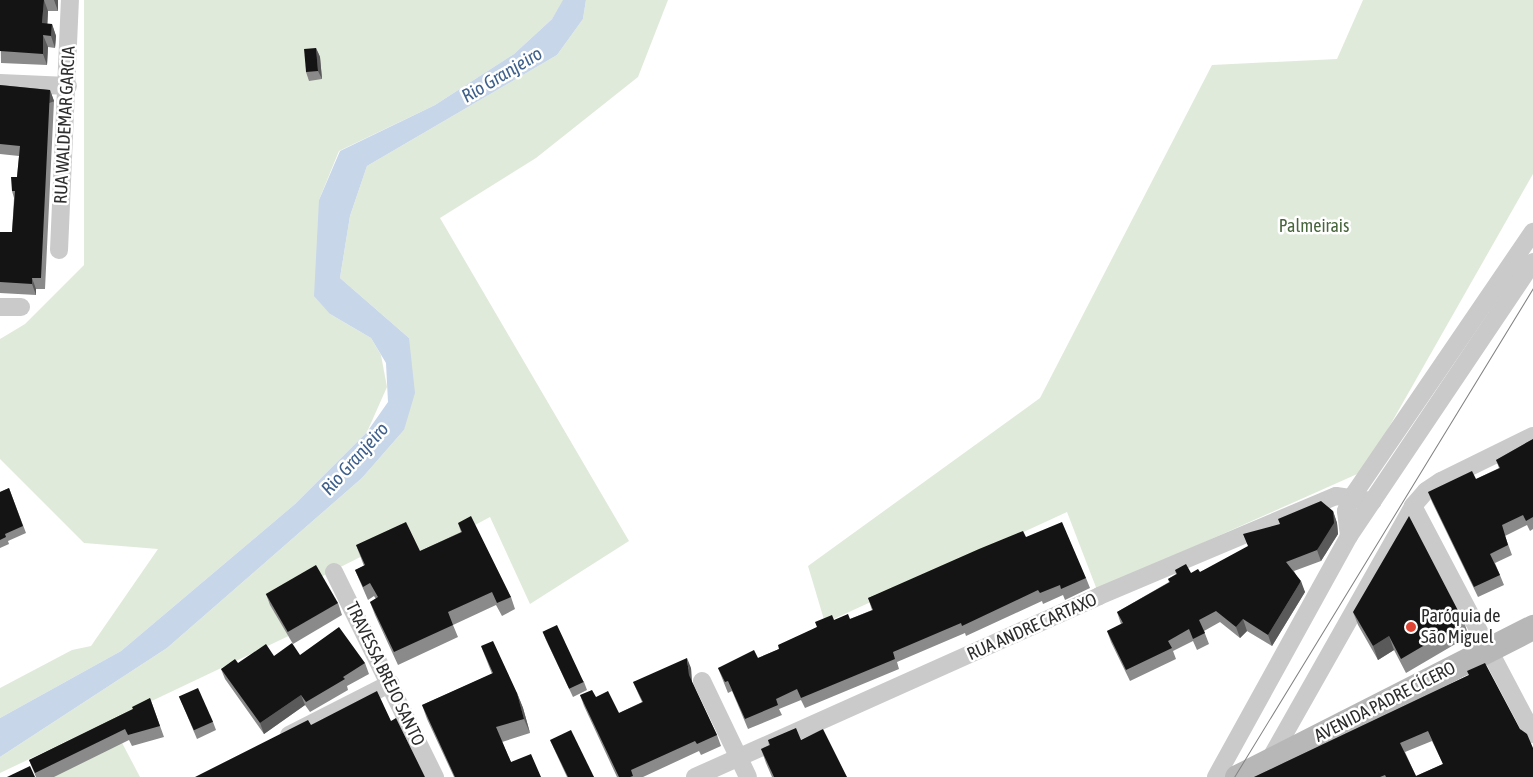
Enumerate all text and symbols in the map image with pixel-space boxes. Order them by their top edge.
water label: Rio Granjeiro [458,42,546,108]
street label: RUA WALDEMAR GARCIA [50,45,80,205]
park label: Palmeirais [1279,215,1349,237]
water label: Rio Granjeiro [316,418,394,500]
street label: RUA ANDRE CARTAXO [964,589,1100,665]
street label: TRAVESSA BREJO SANTO [341,599,429,749]
place label: Paróquia de São Miguel [1421,606,1501,649]
marker: Paróquia de São Miguel [1405,621,1417,633]
street label: AVENIDA PADRE CÍCERO [1311,657,1459,747]

